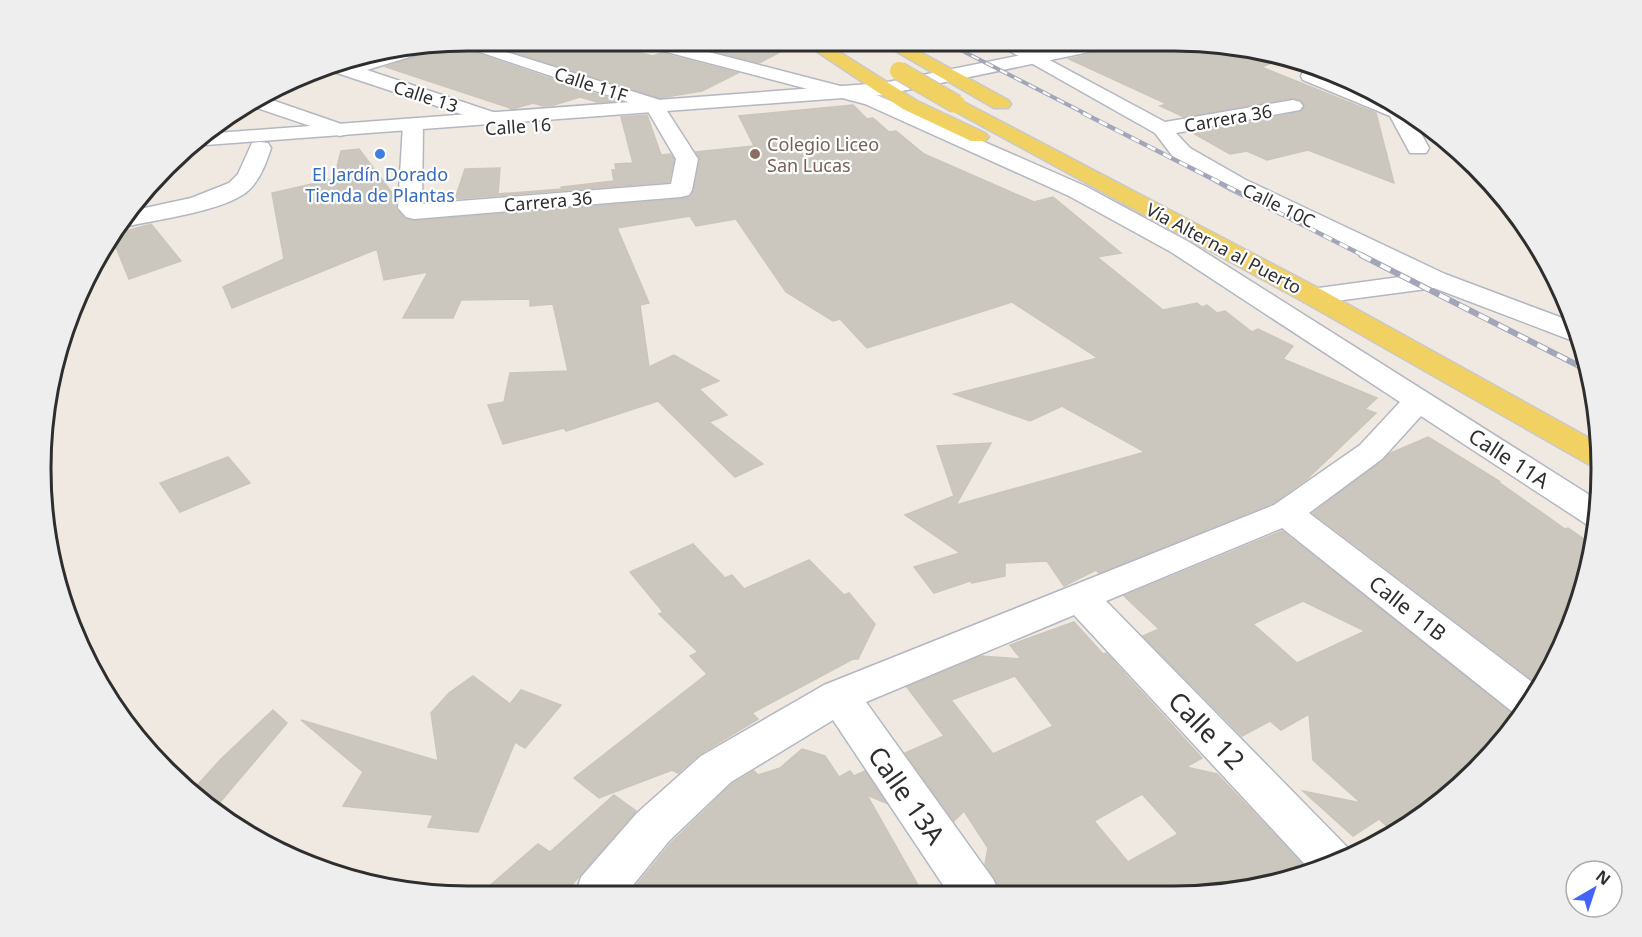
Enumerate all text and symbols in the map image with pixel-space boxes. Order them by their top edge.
street label: Calle 11F [551,61,631,107]
street label: Calle 13 [391,74,461,118]
street label: Carrera 36 [1182,98,1274,138]
street label: Calle 16 [484,112,552,140]
place label: Colegio Liceo San Lucas [767,132,879,177]
marker: El Jardín Dorado Tienda de Plantas [373,147,387,161]
marker: Colegio Liceo San Lucas [748,147,762,161]
place label: El Jardín Dorado Tienda de Plantas [305,162,455,207]
street label: Calle 10C [1239,177,1319,233]
street label: Carrera 36 [503,185,593,217]
street label: Vía Alterna al Puerto [1142,197,1306,299]
street label: Calle 11A [1463,422,1555,495]
street label: Calle 11B [1364,569,1452,647]
street label: Calle 12 [1161,683,1253,777]
street label: Calle 13A [860,739,954,852]
north arrow [1564,859,1624,919]
text: N [1591,865,1615,890]

